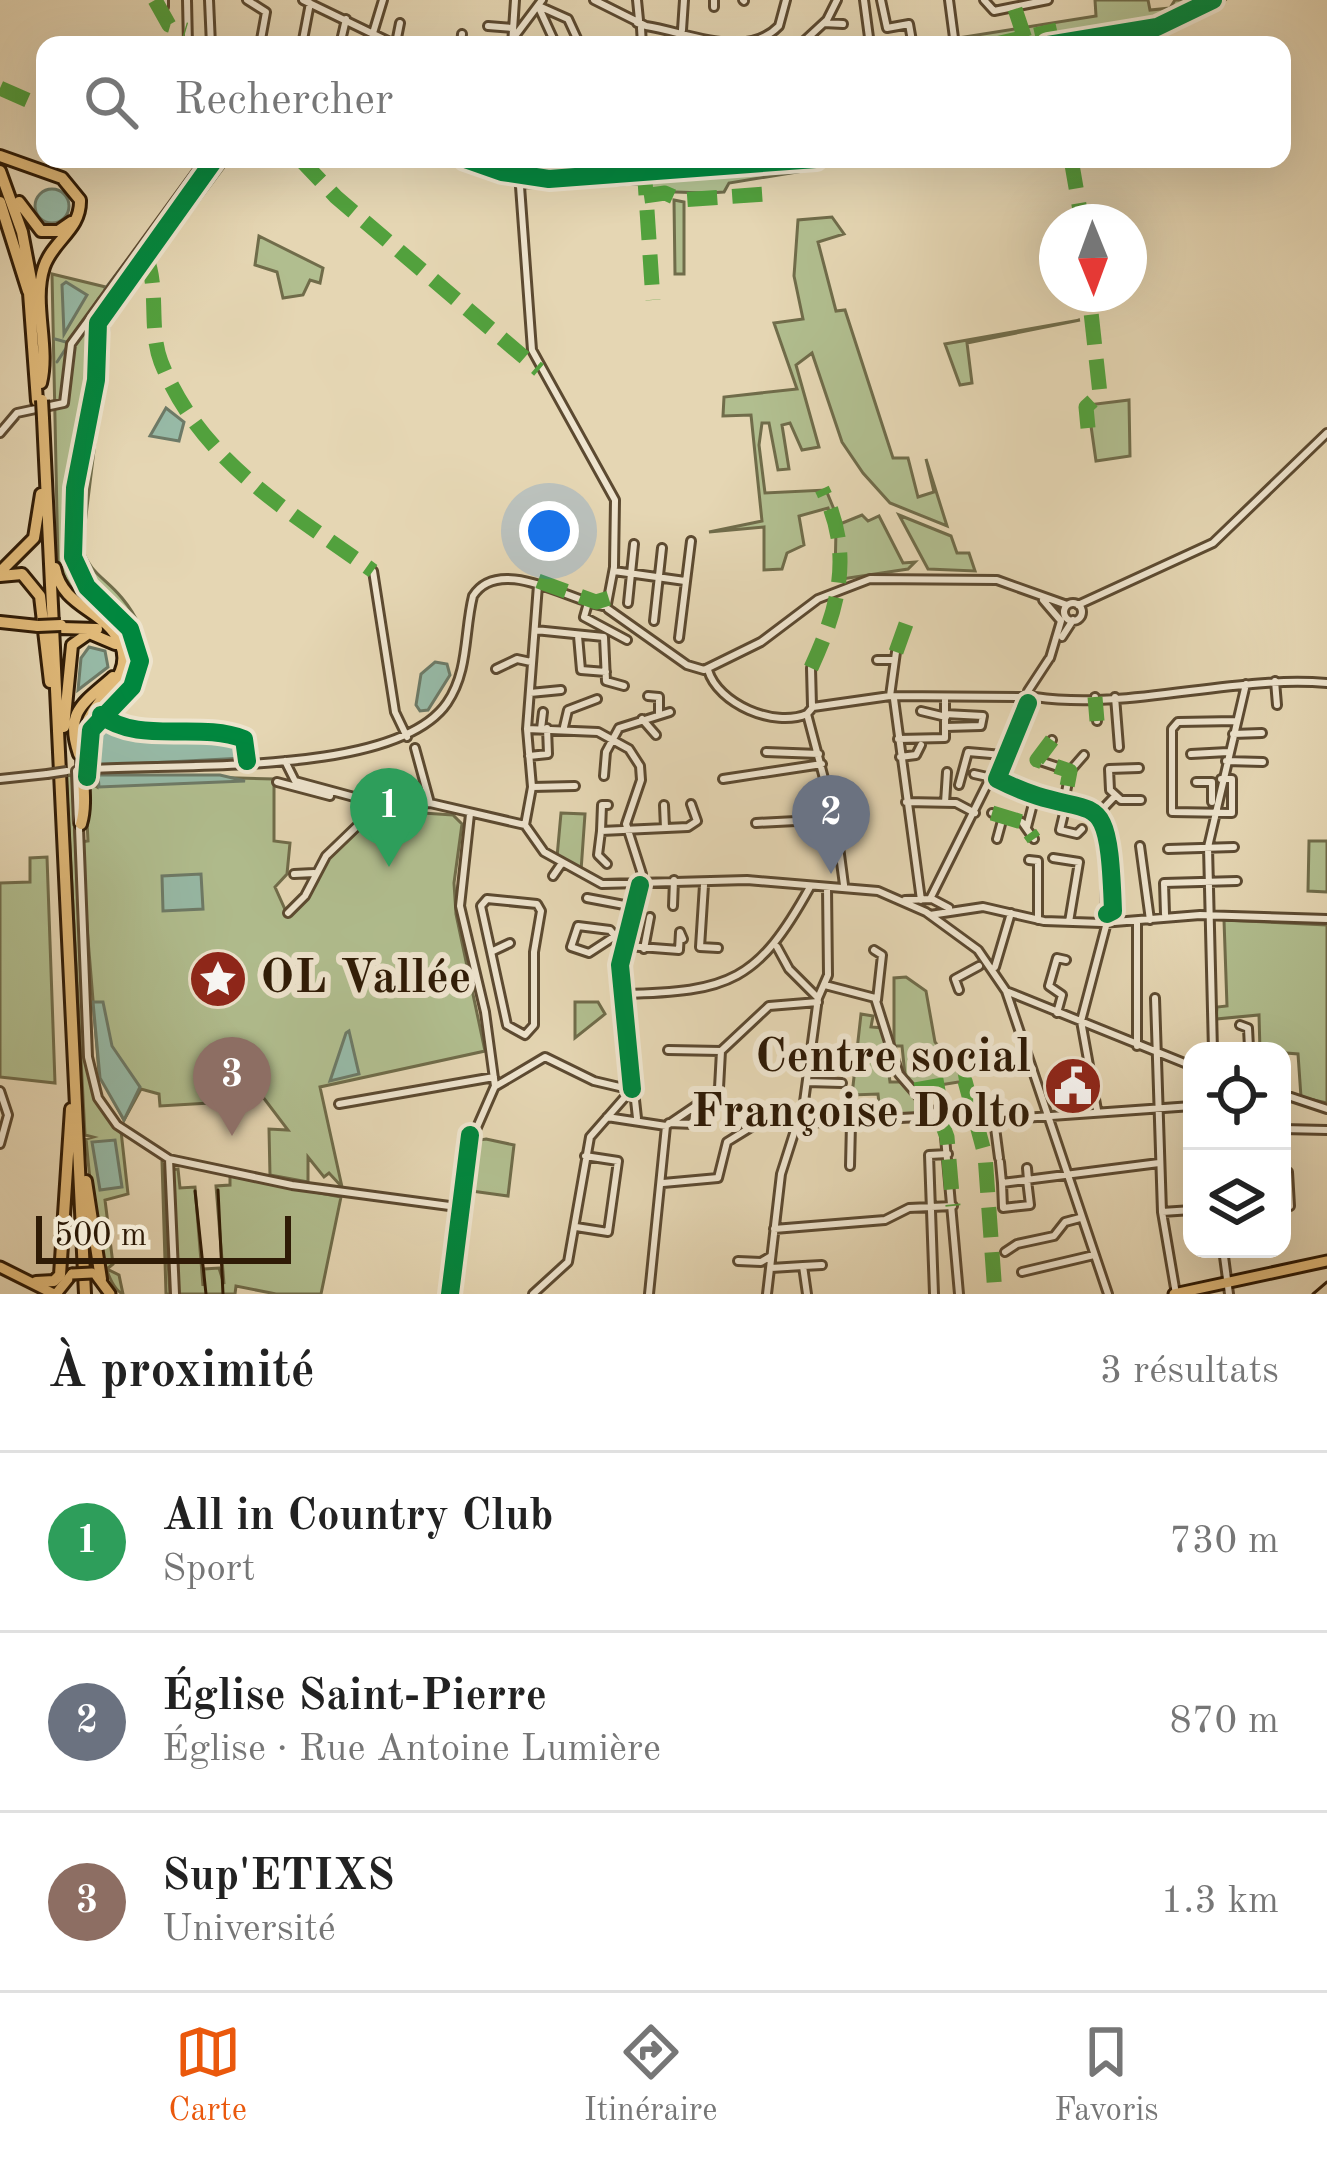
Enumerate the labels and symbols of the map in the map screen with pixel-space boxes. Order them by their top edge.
north arrow [1039,204,1147,312]
your location [519,501,579,561]
pin: 1 [350,768,428,867]
pin: 2 [792,775,870,874]
place icon: OL Vallée [187,948,249,1010]
place label: OL Vallée [260,955,472,1003]
place label: Centre social Françoise Dolto [691,1034,1031,1137]
pin: 3 [193,1037,271,1136]
public building icon: Centre social Françoise Dolto [1042,1055,1104,1117]
scale bar [36,1210,291,1263]

